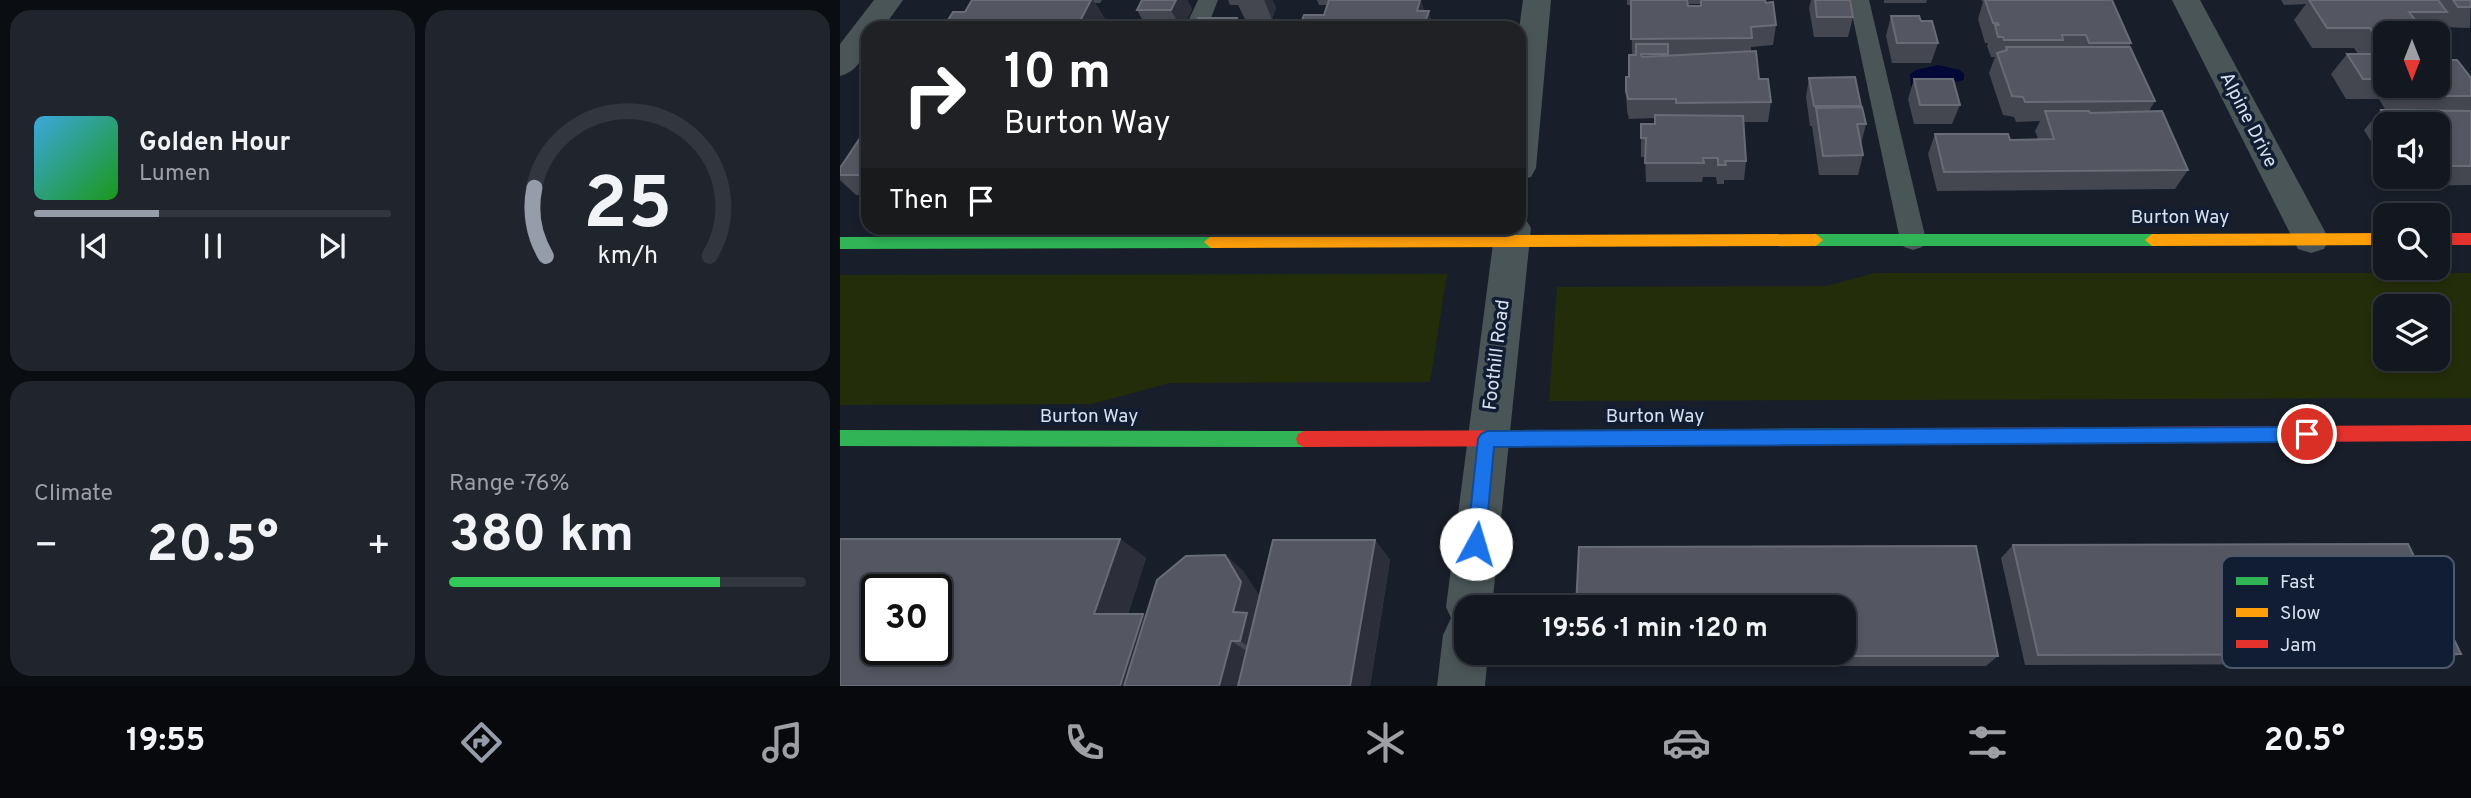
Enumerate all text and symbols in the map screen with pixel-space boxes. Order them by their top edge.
north arrow [2373,21,2450,98]
map controls [2373,21,2450,371]
text: 10 m [1004,44,1111,106]
icon: right [889,49,980,140]
street label: Alpine Drive [2214,68,2282,172]
text: Burton Way [1004,105,1170,145]
button: sound [2373,112,2450,189]
text: Golden Hour [139,127,290,160]
text: Lumen [139,160,210,189]
text: 25 [583,163,672,255]
icon: arrive [962,182,1000,220]
text: Then [889,185,948,218]
button: search [2373,203,2450,280]
street label: Burton Way [2131,206,2229,230]
icon: previous [75,227,113,265]
icon: pause [194,227,232,265]
icon: next [313,227,351,265]
text: km/h [597,241,658,273]
button: layers [2373,294,2450,371]
street label: Foothill Road [1478,298,1516,412]
pin [2277,404,2337,464]
street label: Burton Way [1040,405,1138,429]
street label: Burton Way [1606,405,1704,429]
icon: arrive [2288,415,2326,453]
text: Range · 76% [449,470,569,499]
text: Climate [34,480,113,509]
text: 380 km [449,504,634,570]
position arrow [1439,507,1513,581]
text: 20.5° [146,514,279,580]
text: − [34,523,59,572]
text: + [366,523,391,572]
legend [2222,556,2454,668]
text: Fast [2280,571,2315,595]
speed limit sign: 30 [861,574,952,665]
text: Slow [2280,602,2320,626]
text: 19:56 · 1 min · 120 m [1542,613,1768,646]
text: Jam [2280,634,2317,658]
icon: directions [457,718,506,767]
icon: music [758,718,807,767]
icon: phone [1060,718,1109,767]
icon: climate [1361,718,1410,767]
icon: car [1662,718,1711,767]
icon: filters [1963,718,2012,767]
text: 19:55 [126,722,205,762]
text: 20.5° [2264,722,2345,762]

